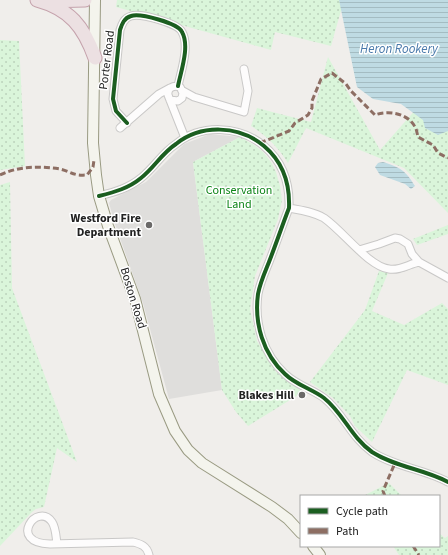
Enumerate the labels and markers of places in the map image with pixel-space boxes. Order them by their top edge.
place label: Westford Fire Department [71,210,141,241]
marker: Westford Fire Department [144,220,154,230]
place label: Blakes Hill [239,387,295,404]
marker: Blakes Hill [297,390,307,400]

